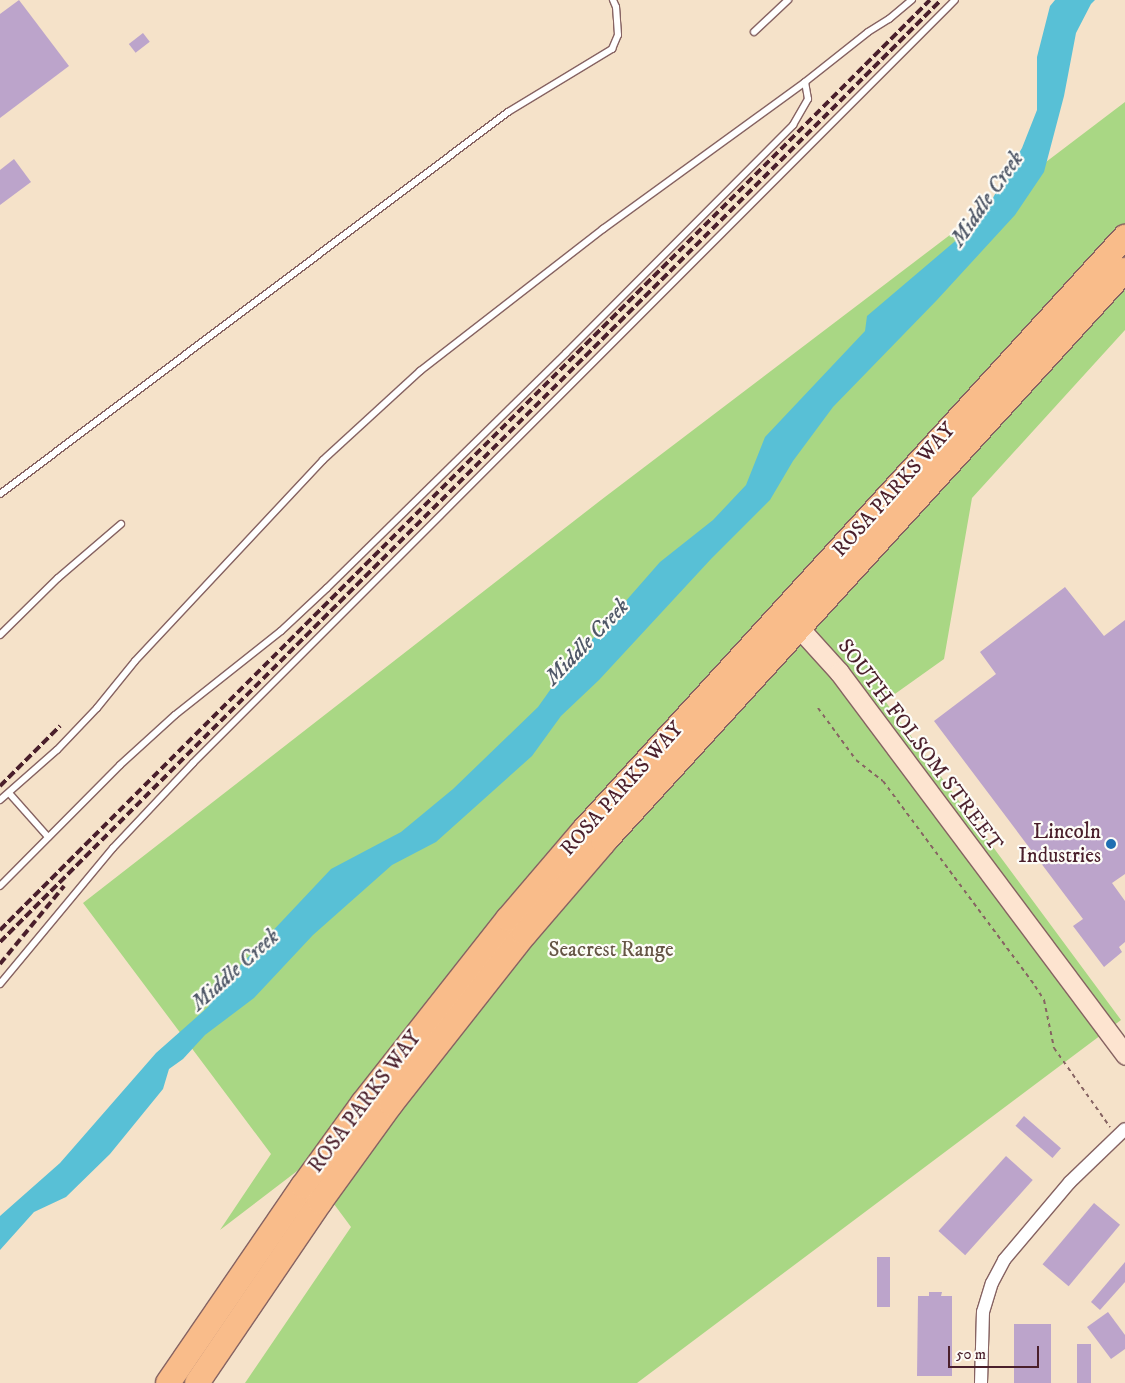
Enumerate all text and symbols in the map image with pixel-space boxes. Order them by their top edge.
water label: Middle Creek [945,146,1029,252]
street label: ROSA PARKS WAY [827,418,961,562]
water label: Middle Creek [539,593,635,691]
street label: SOUTH FOLSOM STREET [832,634,1008,856]
street label: ROSA PARKS WAY [555,717,689,861]
place label: Lincoln Industries [1018,819,1101,869]
marker: Lincoln Industries [1105,838,1117,850]
water label: Middle Creek [185,923,285,1017]
park label: Seacrest Range [548,937,674,963]
street label: ROSA PARKS WAY [303,1026,427,1178]
scale bar [950,1336,1041,1368]
text: 50 m [956,1345,986,1364]

